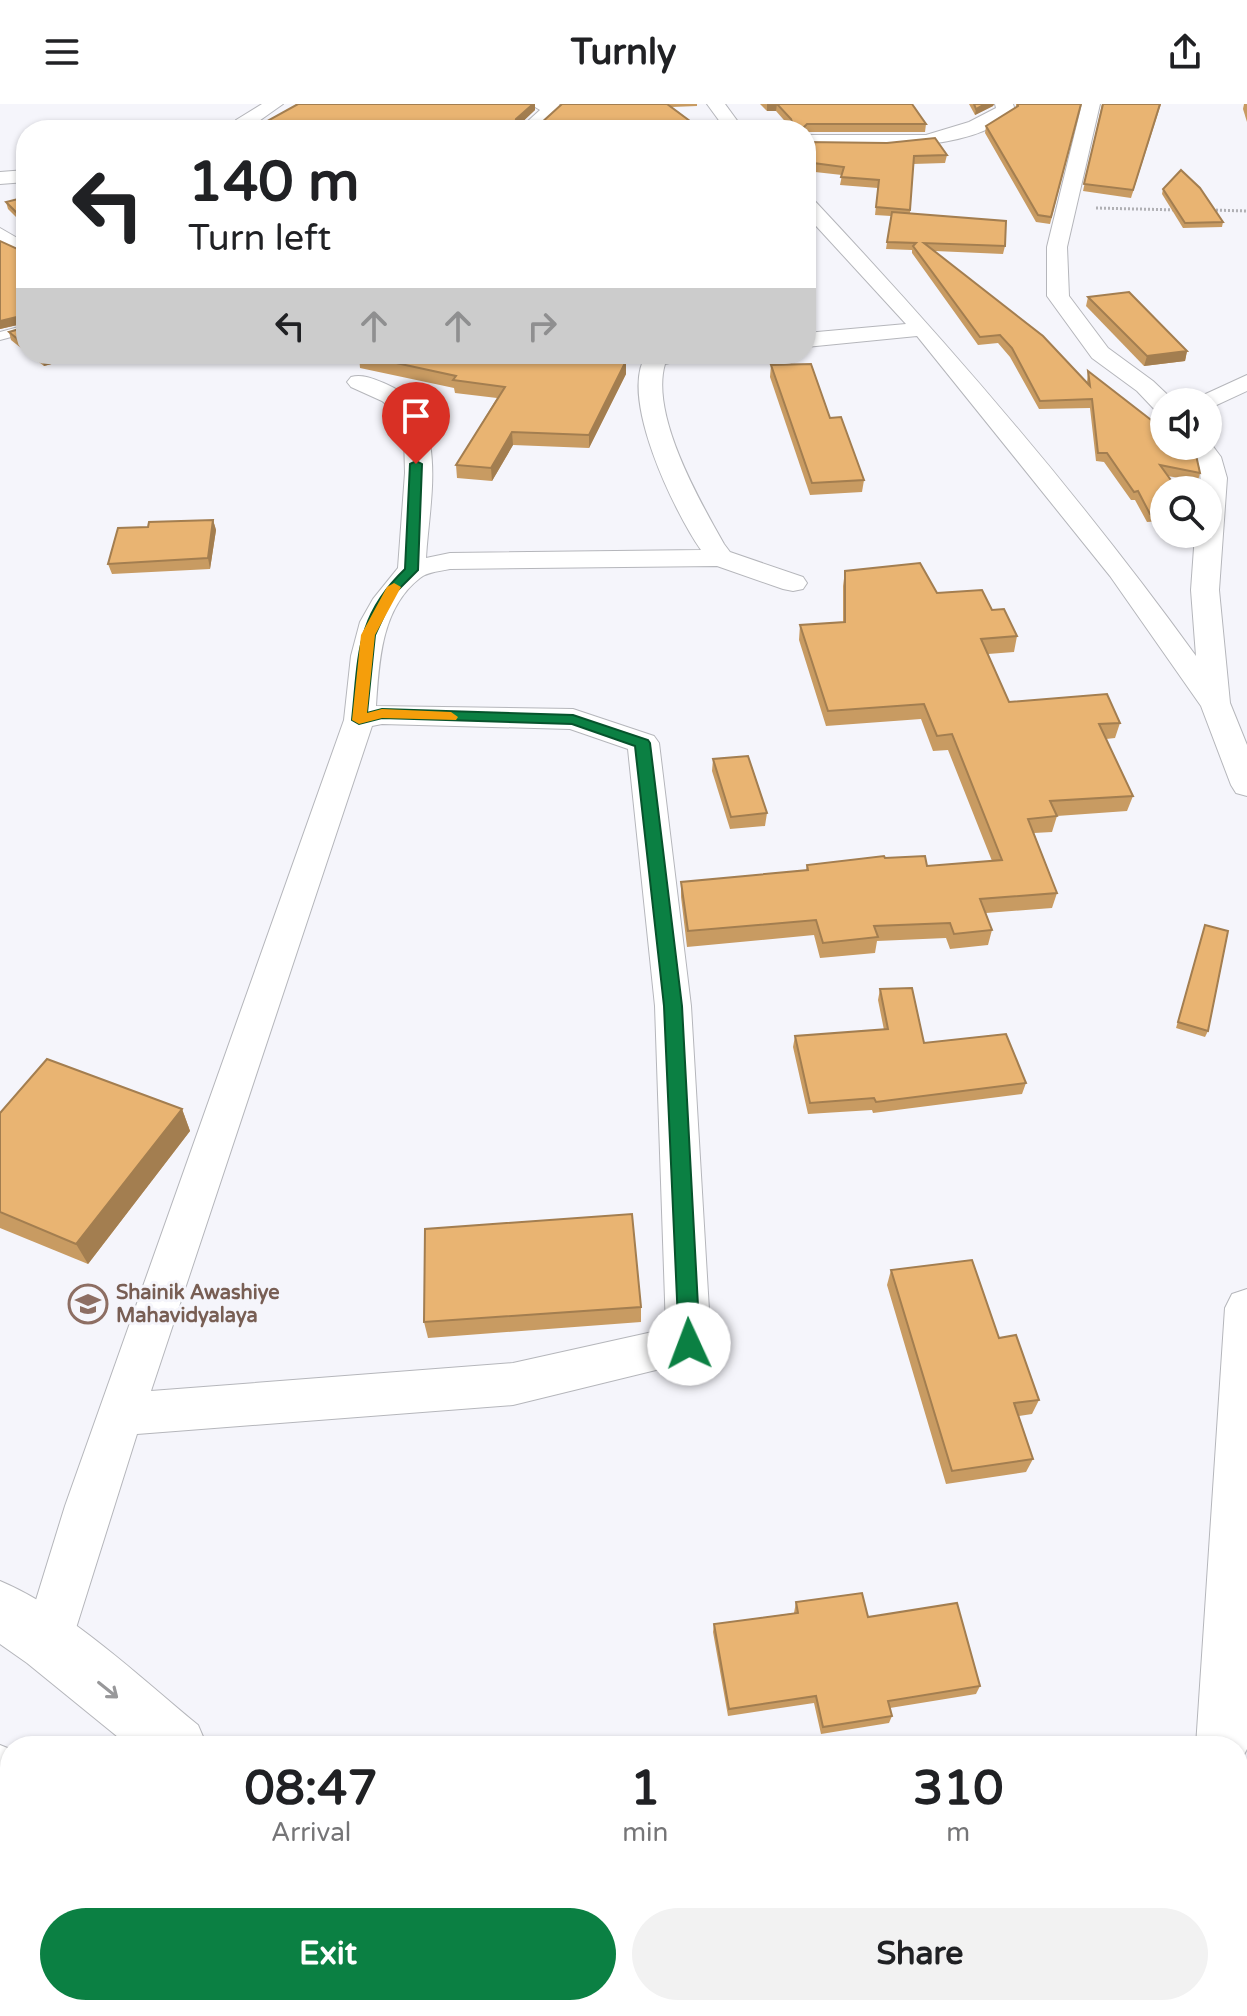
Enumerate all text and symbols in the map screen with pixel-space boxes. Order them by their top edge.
icon: menu [40,30,84,74]
icon: share [1163,30,1207,74]
text: Turnly [571,31,676,74]
text: 140 m [188,149,359,216]
icon: left [56,152,160,256]
text: Turn left [188,217,331,260]
icon: left [268,304,312,348]
icon: ahead [352,304,396,348]
icon: ahead [436,304,480,348]
icon: right [520,304,564,348]
pin [382,382,450,464]
map controls [1150,388,1222,548]
button: sound [1150,388,1222,460]
icon: arrive [394,394,438,438]
button: search [1150,476,1222,548]
place label: Shainik Awashiye Mahavidyalaya [116,1281,280,1328]
school or university icon: Shainik Awashiye Mahavidyalaya [67,1283,109,1325]
position arrow [647,1302,731,1386]
one-way arrow [97,1681,117,1699]
text: 08:47 [245,1760,378,1818]
text: 1 [630,1760,660,1818]
text: 310 [913,1760,1003,1818]
text: Arrival [271,1817,351,1848]
text: min [622,1817,668,1848]
text: m [946,1817,970,1848]
button: Exit [40,1908,616,2000]
button: Share [632,1908,1208,2000]

